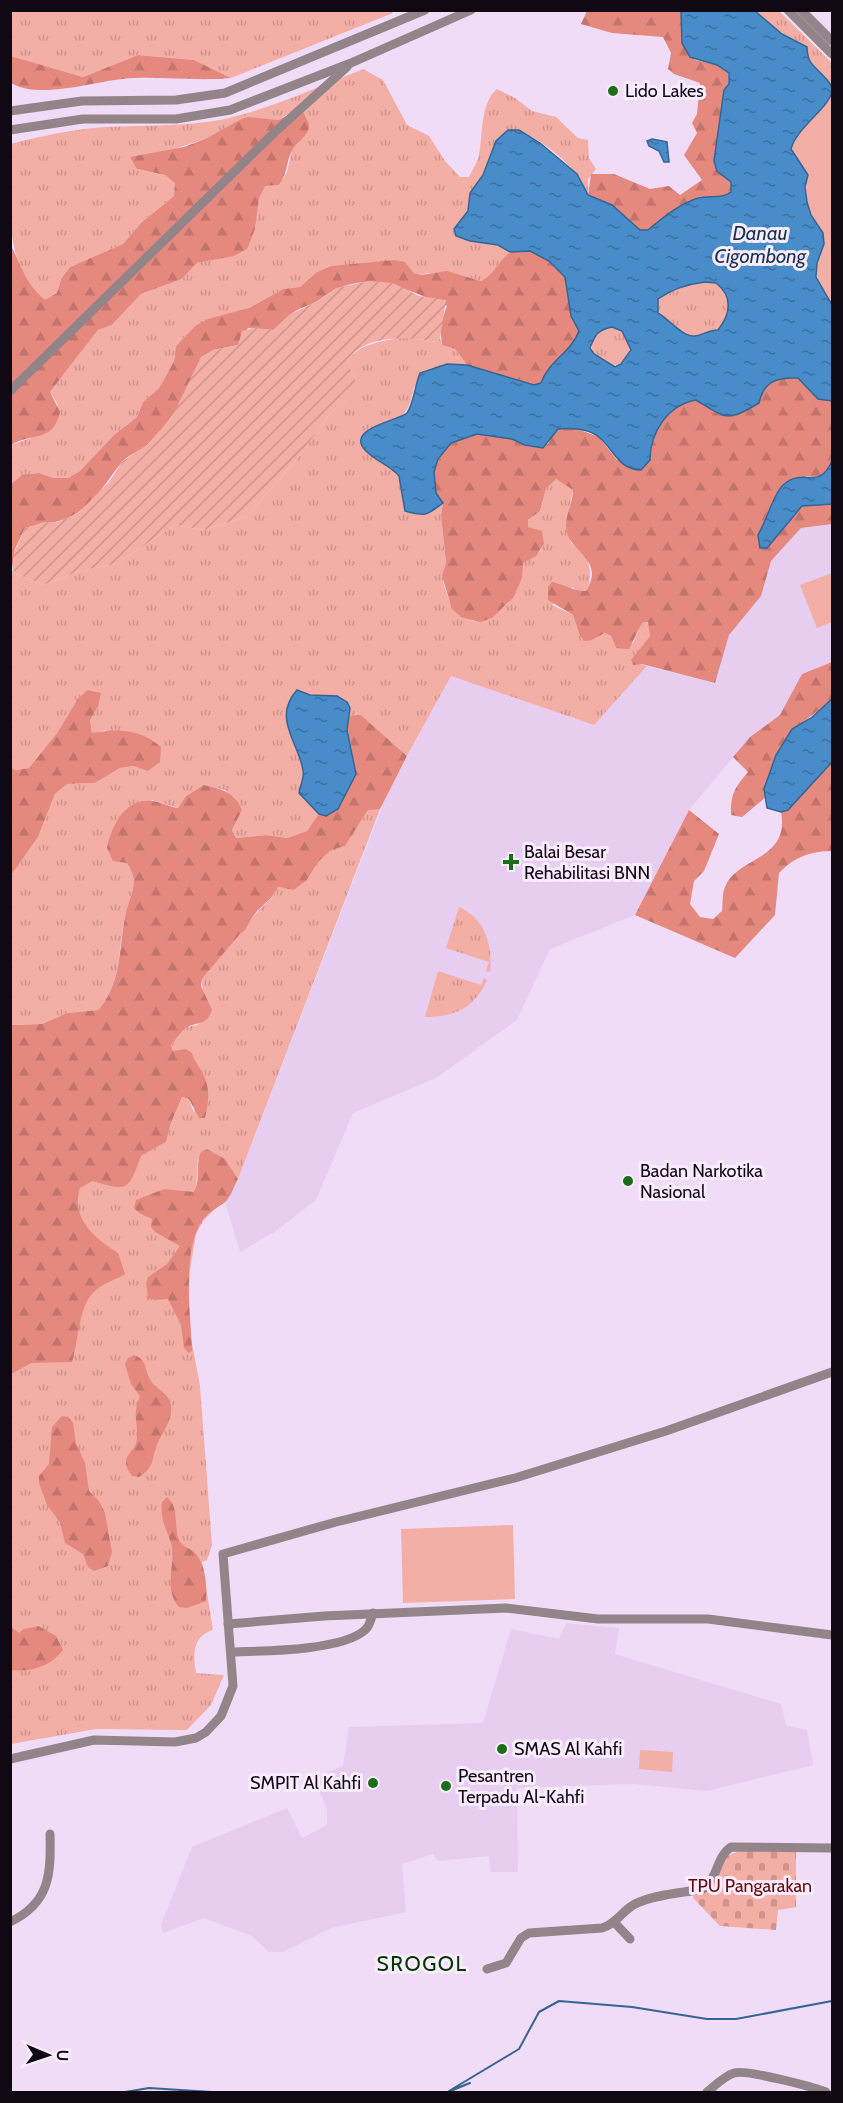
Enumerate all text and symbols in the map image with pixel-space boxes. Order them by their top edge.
place label: Lido Lakes [625,80,704,102]
marker: Lido Lakes [606,84,620,98]
water label: Danau Cigombong [714,221,807,268]
place label: Balai Besar Rehabilitasi BNN [524,841,650,884]
marker: Balai Besar Rehabilitasi BNN [502,853,520,871]
place label: Badan Narkotika Nasional [640,1160,763,1203]
marker: Badan Narkotika Nasional [621,1174,635,1188]
place label: SMAS Al Kahfi [514,1738,622,1760]
marker: SMAS Al Kahfi [495,1742,509,1756]
place label: Pesantren Terpadu Al-Kahfi [458,1765,584,1808]
place label: SMPIT Al Kahfi [250,1772,361,1794]
marker: SMPIT Al Kahfi [366,1776,380,1790]
marker: Pesantren Terpadu Al-Kahfi [439,1779,453,1793]
park label: TPU Pangarakan [688,1875,812,1897]
district label: SROGOL [377,1951,467,1976]
north arrow [18,2025,78,2085]
text: U [53,2049,72,2062]

